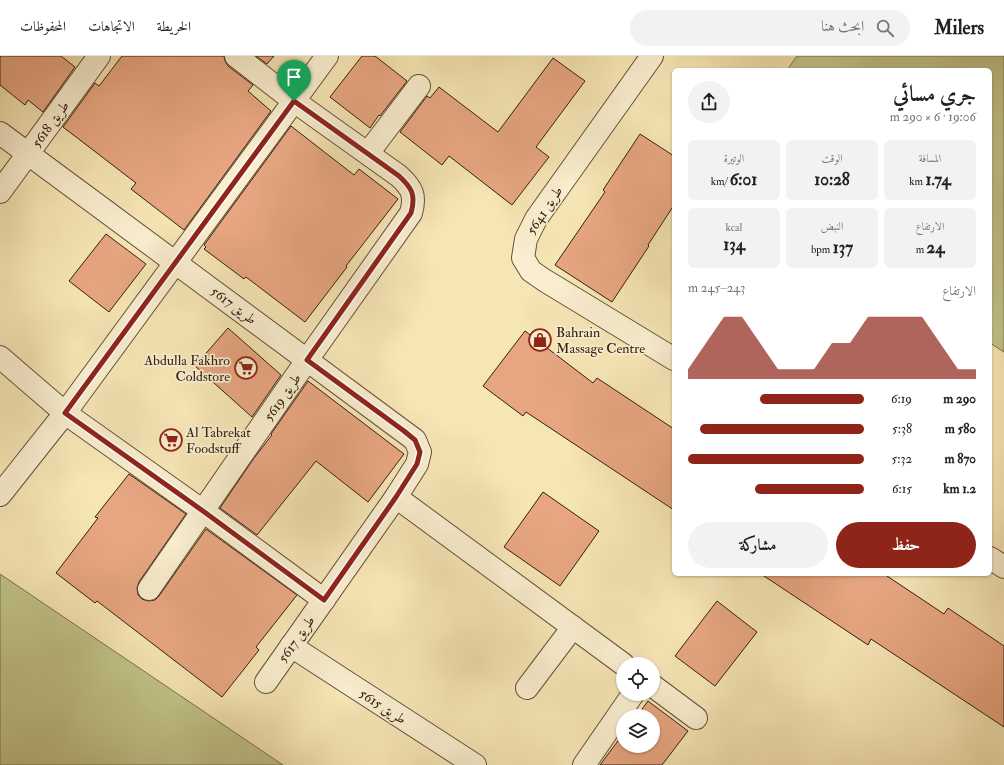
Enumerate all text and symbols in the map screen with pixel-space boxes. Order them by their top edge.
search box [630,10,910,46]
text: Milers [934,16,984,40]
text: ابحث هنا [821,17,864,36]
icon: search [874,17,896,39]
text: المحفوظات [20,18,66,35]
text: الاتجاهات [88,18,135,35]
text: الخريطة [157,18,191,35]
pin [277,60,311,101]
icon: arrive [283,66,305,88]
text: جري مسائي [893,80,976,108]
button: share [688,81,730,123]
street label: طريق 5618 [28,98,73,151]
text: 19:06 · 6 × 290 m [890,109,976,125]
text: الوتيرة [724,152,744,165]
text: الوقت [821,152,843,165]
text: المسافة [919,152,941,165]
text: 6:01 [730,169,757,190]
text: 10:28 [814,169,850,190]
text: 1.74 [925,169,951,190]
text: /km [711,175,730,188]
text: km [909,175,925,188]
street label: طريق 5641 [523,183,566,238]
text: النبض [821,220,843,233]
text: الارتفاع [916,220,944,233]
text: kcal [726,221,742,234]
text: 134 [723,234,745,255]
text: 137 [833,237,853,258]
text: 24 [927,237,944,258]
text: bpm [811,243,833,256]
text: m [916,243,927,256]
text: 243–245 m [688,280,745,296]
street label: طريق 5617 [207,283,260,328]
text: الارتفاع [942,283,976,299]
place label: Bahrain Massage Centre [556,324,645,357]
shop icon: Bahrain Massage Centre [527,327,553,353]
place label: Abdulla Fakhro Coldstore [143,352,230,385]
supermarket icon: Abdulla Fakhro Coldstore [233,355,259,381]
street label: طريق 5619 [260,370,305,424]
text: 6:19 [891,391,912,407]
text: 290 m [943,391,976,407]
text: 5:38 [892,421,912,437]
text: 580 m [945,421,976,437]
place label: Al Tabrekat Foodstuff [185,424,251,457]
supermarket icon: Al Tabrekat Foodstuff [158,427,184,453]
text: 5:32 [891,451,912,467]
text: 870 m [944,451,976,467]
text: 6:15 [892,481,912,497]
text: 1.2 km [943,481,976,497]
button: مشاركة [688,522,828,568]
button: حفظ [836,522,976,568]
street label: طريق 5617 [274,613,319,666]
map controls [616,657,660,753]
button: locate [616,657,660,701]
street label: طريق 5615 [356,685,410,728]
button: layers [616,709,660,753]

